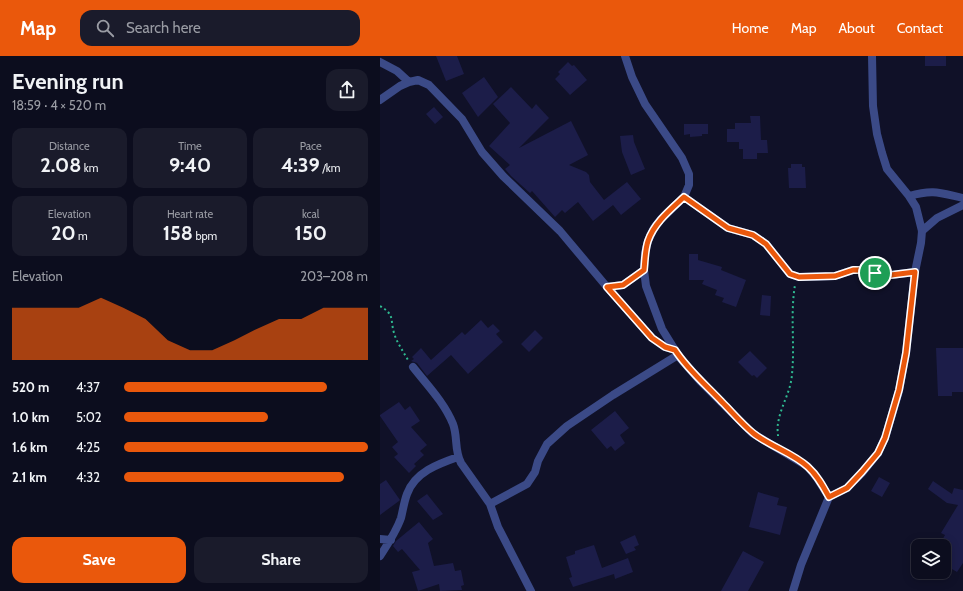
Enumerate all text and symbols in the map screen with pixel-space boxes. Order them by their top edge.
search box [80,10,360,46]
text: Map [20,17,56,40]
icon: search [94,17,116,39]
text: Search here [126,19,201,37]
text: Home [732,19,769,37]
text: Map [791,19,816,37]
text: About [838,19,875,37]
text: Contact [897,19,943,37]
text: Evening run [12,68,124,95]
button: share [326,69,368,111]
text: 18:59 · 4 × 520 m [12,97,106,113]
text: Distance [49,139,90,153]
text: Time [178,139,202,153]
text: Pace [300,139,322,153]
text: 2.08 [40,153,81,177]
text: 9:40 [169,153,211,177]
text: 4:39 [281,153,320,177]
text: km [81,161,98,175]
text: /km [320,161,340,175]
text: Elevation [48,207,91,221]
text: Heart rate [167,207,213,221]
text: kcal [302,207,319,221]
text: 20 [51,221,76,245]
text: 158 [163,221,193,245]
text: 150 [295,221,327,245]
text: m [76,229,88,243]
text: bpm [193,229,217,243]
pin [858,256,892,290]
icon: arrive [864,262,886,284]
text: Elevation [12,268,63,284]
text: 203–208 m [300,268,368,284]
text: 520 m [12,379,49,395]
text: 4:37 [76,379,100,395]
text: 1.0 km [12,409,49,425]
text: 5:02 [76,409,102,425]
text: 1.6 km [12,439,48,455]
text: 4:25 [76,439,100,455]
text: 2.1 km [12,469,47,485]
text: 4:32 [76,469,100,485]
button: Save [12,537,186,583]
button: Share [194,537,368,583]
map controls [911,539,951,579]
button: layers [911,539,951,579]

